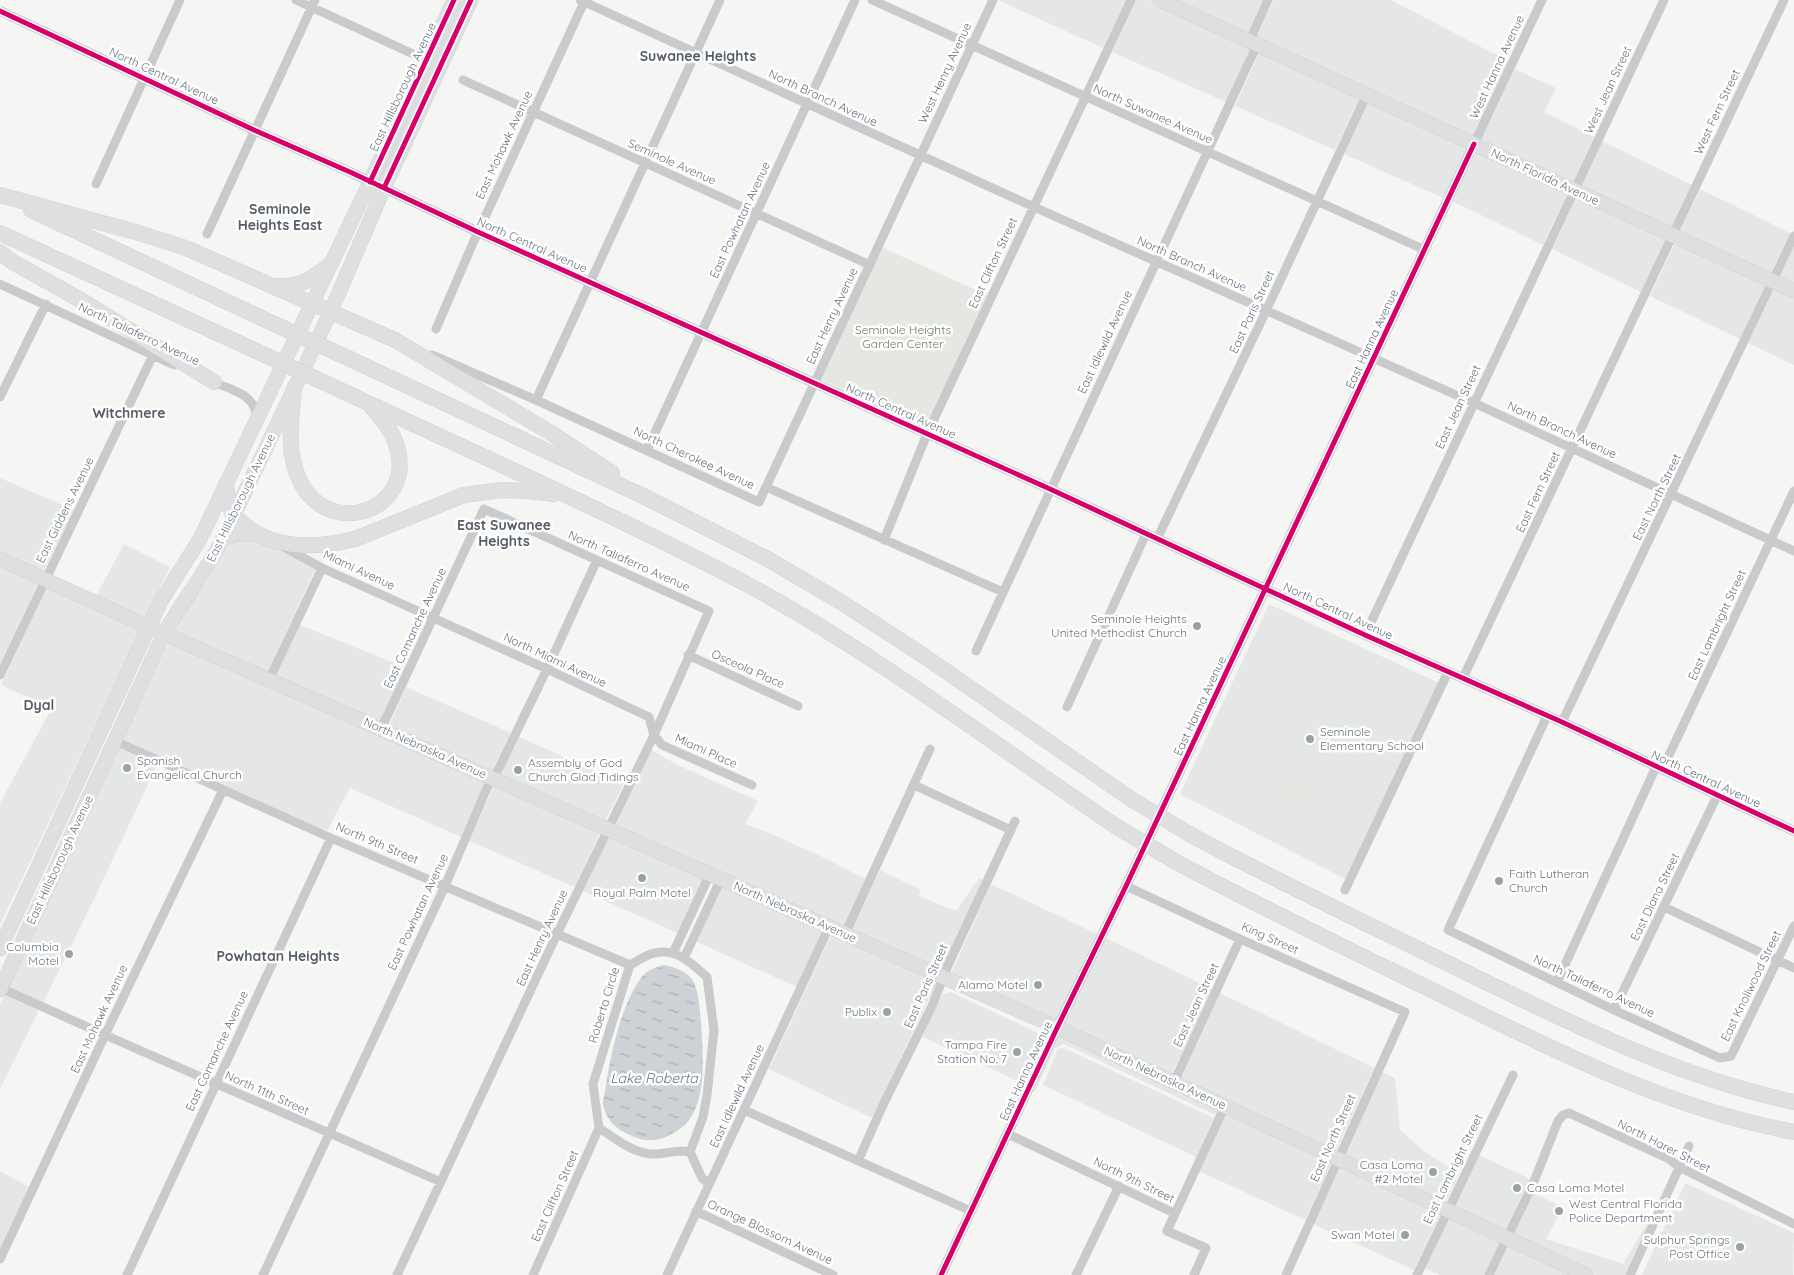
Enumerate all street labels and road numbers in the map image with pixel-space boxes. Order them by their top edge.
street label: West Hanna Avenue [1466,12,1527,121]
street label: East Hillsborough Avenue [366,20,439,154]
street label: West Henry Avenue [915,20,975,125]
street label: North Central Avenue [107,44,222,108]
street label: West Jean Street [1581,44,1634,136]
street label: North Branch Avenue [766,66,880,130]
street label: West Fern Street [1690,67,1743,157]
street label: North Suwanee Avenue [1091,80,1216,147]
street label: East Mohawk Avenue [472,88,535,201]
street label: Seminole Avenue [626,135,719,188]
street label: North Florida Avenue [1489,145,1602,208]
street label: East Powhatan Avenue [706,159,773,281]
street label: North Central Avenue [475,213,590,276]
street label: East Clifton Street [965,215,1020,311]
street label: North Branch Avenue [1135,233,1250,295]
street label: East Henry Avenue [803,265,861,367]
street label: East Paris Street [1226,268,1277,356]
street label: East Hanna Avenue [1342,286,1401,391]
street label: East Idlewild Avenue [1074,287,1135,396]
street label: North Taliaferro Avenue [76,299,202,368]
street label: East Jean Street [1432,362,1484,451]
street label: North Central Avenue [844,379,959,442]
street label: North Branch Avenue [1505,398,1619,462]
street label: North Cherokee Avenue [631,423,757,492]
street label: East Hillsborough Avenue [203,431,278,564]
street label: East Fern Street [1512,449,1563,535]
street label: East North Street [1629,451,1684,543]
street label: East Giddens Avenue [32,454,97,565]
street label: North Taliaferro Avenue [566,527,693,594]
street label: Miami Avenue [321,546,398,593]
street label: East Comanche Avenue [380,565,449,691]
street label: East Lambright Street [1684,567,1749,683]
street label: North Central Avenue [1281,579,1396,643]
street label: North Miami Avenue [501,629,609,690]
street label: Osceola Place [709,646,787,691]
street label: East Hanna Avenue [1170,653,1229,758]
street label: North Nebraska Avenue [361,714,489,782]
street label: Miami Place [673,730,740,771]
street label: North Central Avenue [1649,747,1764,811]
street label: East Hillsborough Avenue [23,793,96,927]
street label: North 9th Street [334,818,421,867]
street label: East Diana Street [1627,850,1682,943]
street label: East Powhatan Avenue [384,851,451,973]
street label: North Nebraska Avenue [731,878,859,946]
street label: East Henry Avenue [513,887,571,989]
street label: King Street [1239,918,1301,957]
street label: East Knollwood Street [1717,928,1784,1044]
street label: East Paris Street [900,941,951,1030]
street label: North Taliaferro Avenue [1531,951,1657,1020]
street label: East Jean Street [1170,960,1222,1049]
street label: East Mohawk Avenue [67,962,130,1075]
street label: Roberta Circle [585,965,622,1045]
street label: East Comanche Avenue [182,988,251,1114]
street label: East Hanna Avenue [996,1018,1055,1123]
street label: East Idlewild Avenue [706,1041,767,1150]
street label: North Nebraska Avenue [1102,1043,1229,1113]
street label: North 11th Street [223,1067,312,1118]
street label: East North Street [1306,1092,1359,1184]
street label: East Lambright Street [1419,1111,1486,1226]
street label: North Harer Street [1615,1116,1713,1176]
street label: East Clifton Street [528,1148,581,1244]
street label: North 9th Street [1091,1153,1177,1206]
street label: Orange Blossom Avenue [705,1196,835,1267]

